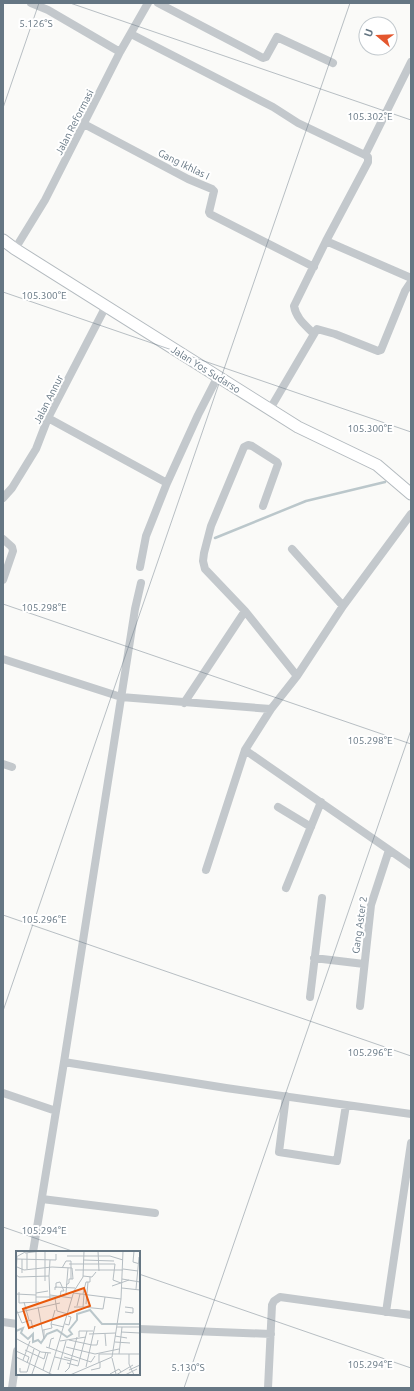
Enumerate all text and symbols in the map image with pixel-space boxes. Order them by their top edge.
north arrow [358,16,398,56]
text: 5.126°S [19,18,53,29]
text: U [362,27,375,38]
street label: Jalan Reformasi [53,88,96,157]
text: 105.302°E [347,111,393,122]
street label: Gang Ikhlas I [156,147,211,182]
text: 105.300°E [21,290,67,301]
street label: Jalan Yos Sudarso [169,344,243,395]
street label: Jalan Annur [31,373,66,425]
text: 105.300°E [347,423,393,434]
text: 105.298°E [21,602,67,613]
text: 105.298°E [347,735,393,746]
street label: Gang Aster 2 [350,896,369,954]
text: 105.296°E [21,914,67,925]
text: 105.296°E [347,1047,393,1058]
text: 105.294°E [21,1225,67,1236]
inset map [16,1251,140,1375]
text: 105.294°E [347,1359,393,1370]
text: 5.130°S [171,1362,205,1373]

